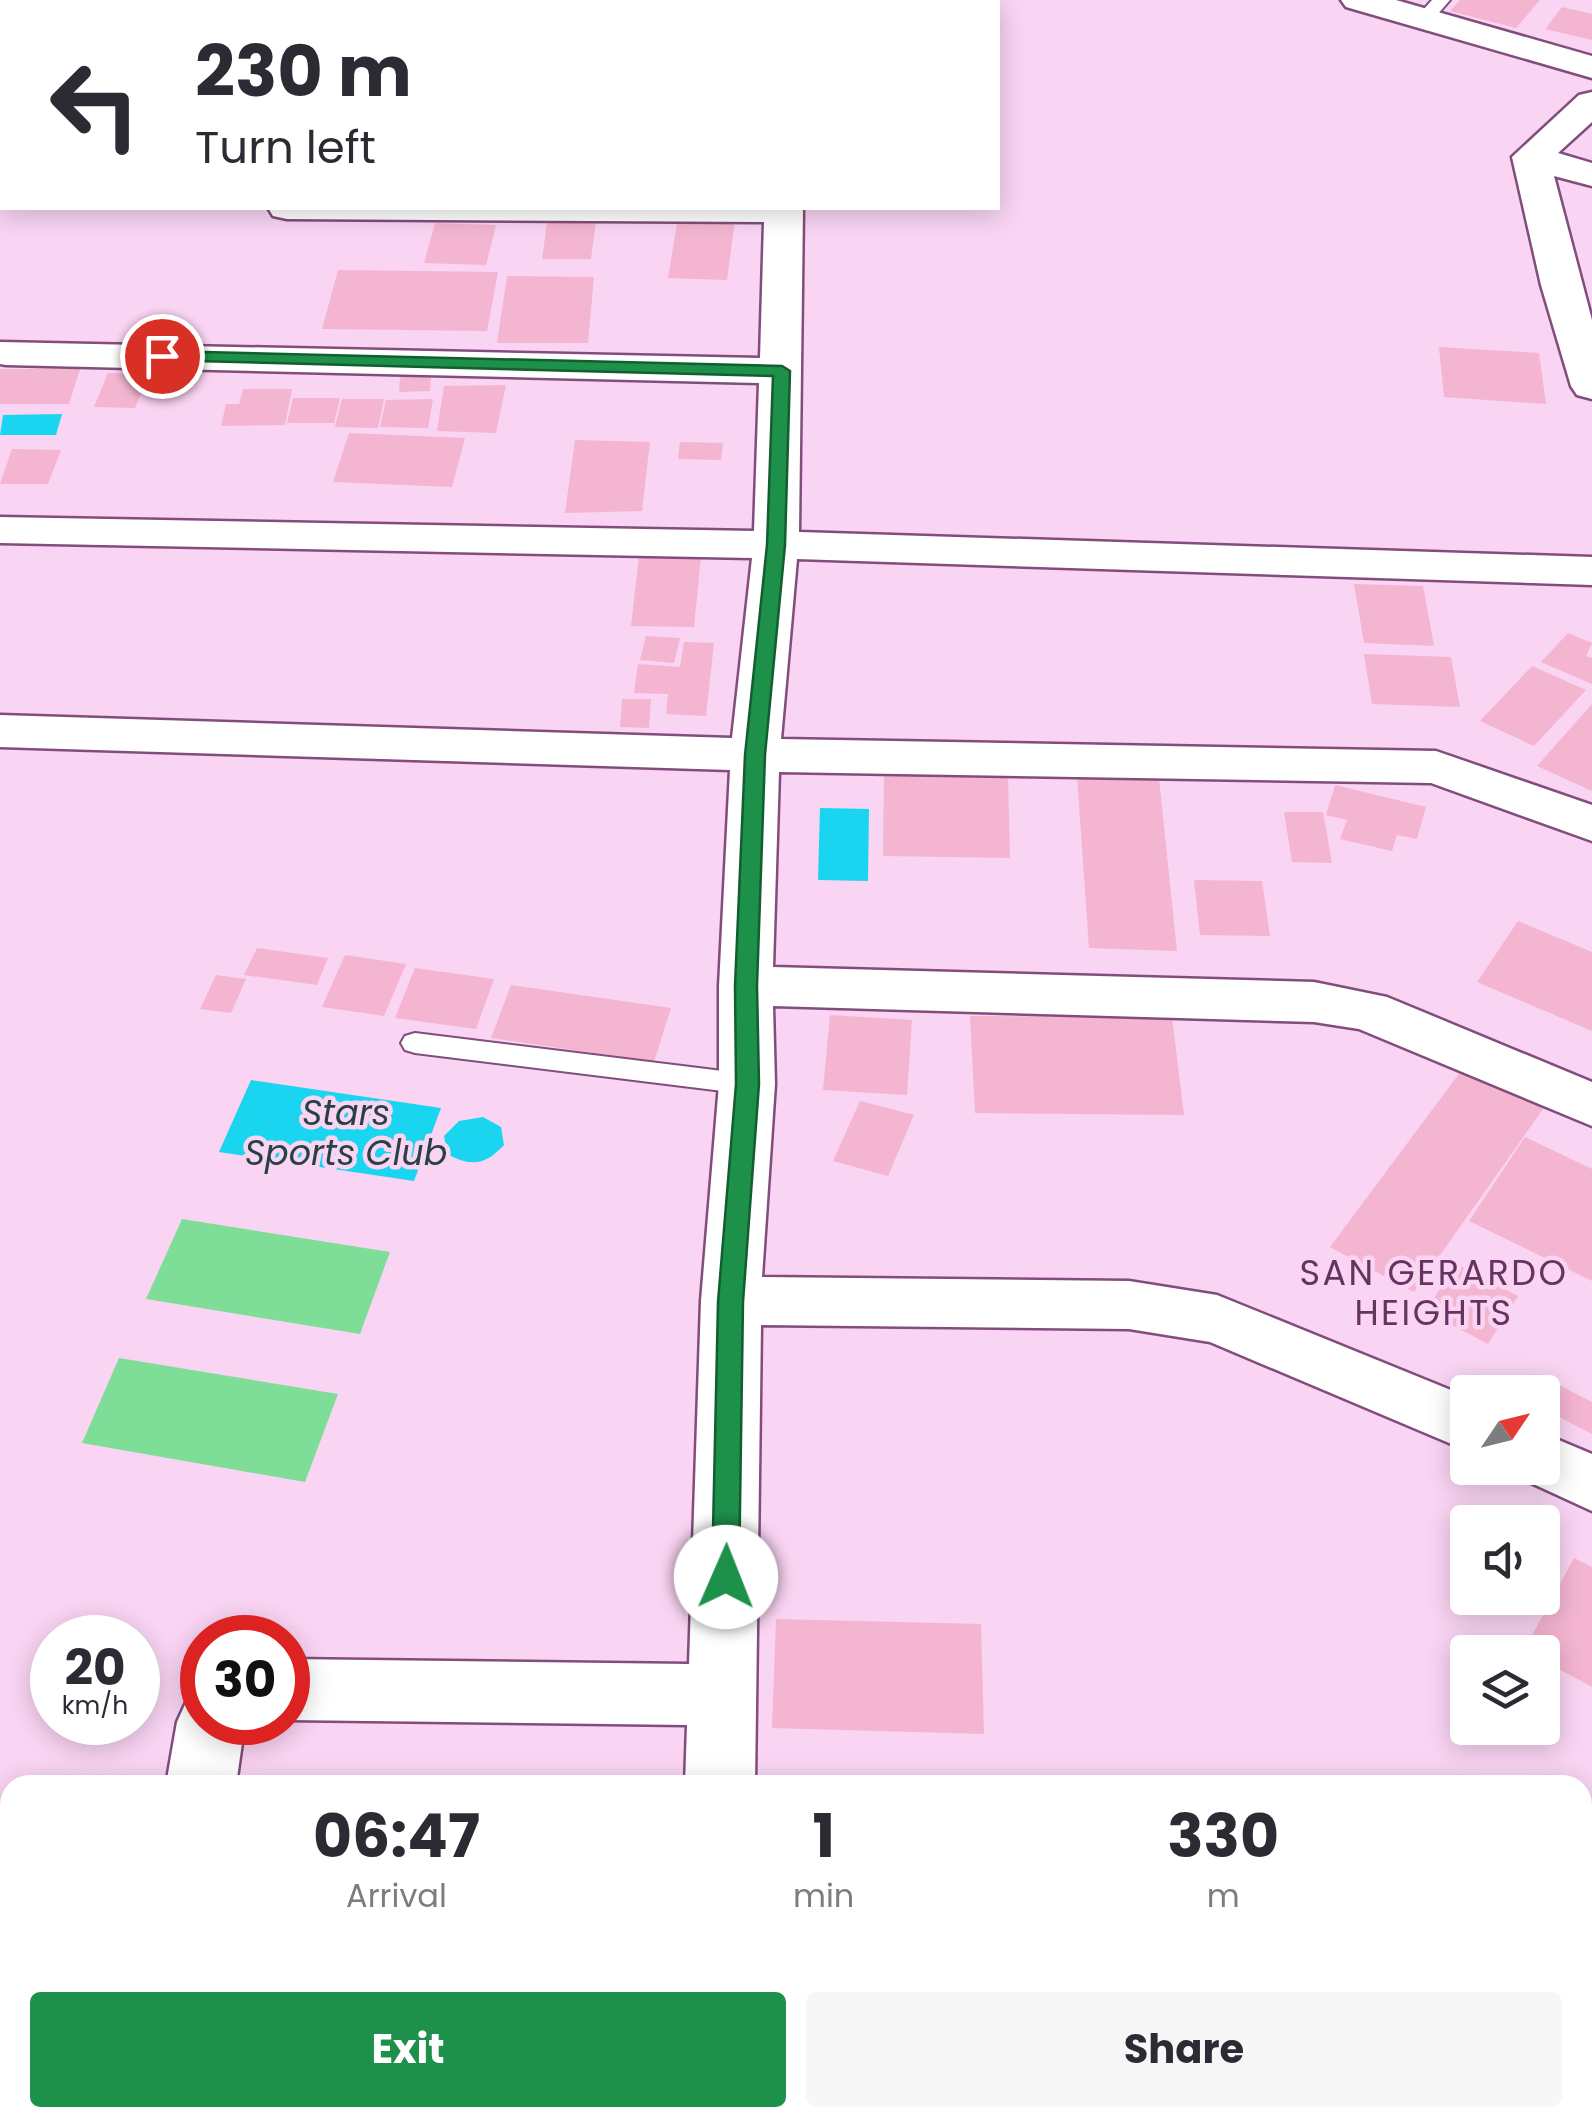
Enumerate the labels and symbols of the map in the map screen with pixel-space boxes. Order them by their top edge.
pin [120,314,205,399]
water label: Stars Sports Club [245,1088,447,1177]
district label: SAN GERARDO HEIGHTS [1299,1248,1569,1337]
north arrow [1450,1375,1560,1485]
position arrow [674,1525,778,1629]
speed limit sign: 30 [180,1615,310,1745]

